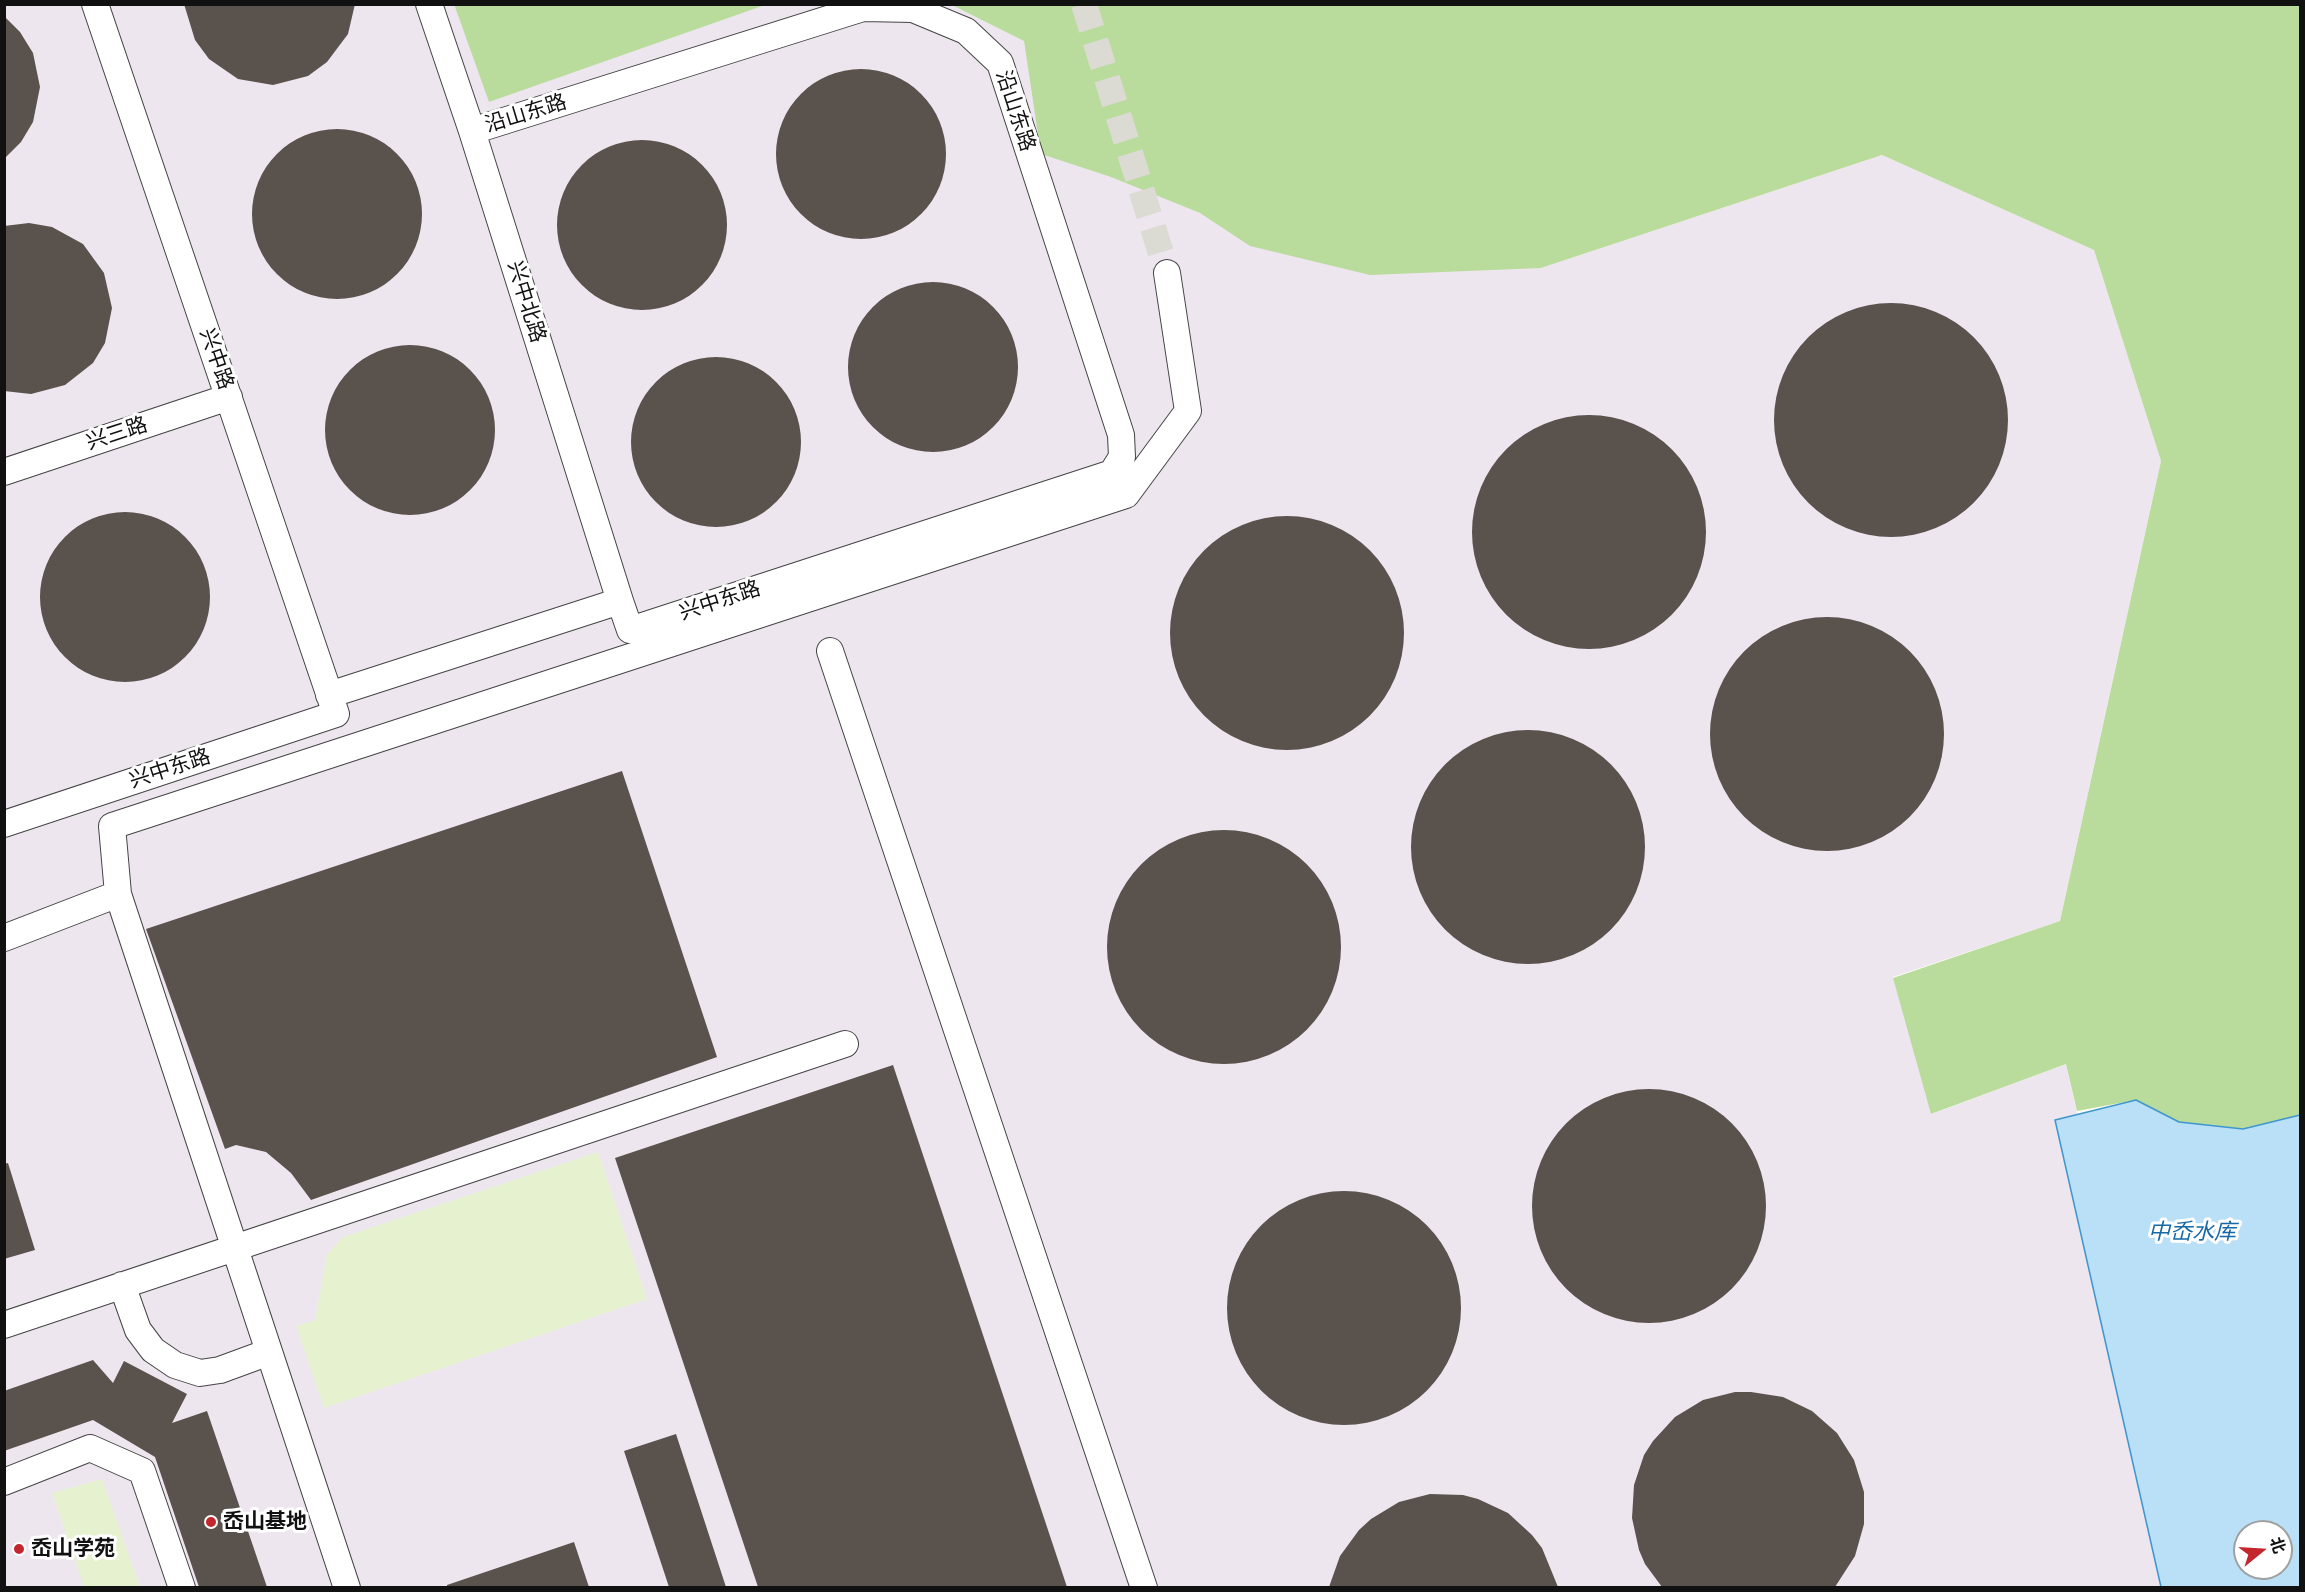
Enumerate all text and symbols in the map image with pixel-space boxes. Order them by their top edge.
street label: 沿山东路 [990,67,1040,155]
street label: 沿山东路 [482,90,570,138]
street label: 兴中北路 [502,258,550,346]
street label: 兴中路 [194,325,238,393]
street label: 兴三路 [83,412,151,456]
street label: 兴中东路 [676,576,764,626]
street label: 兴中东路 [126,744,214,794]
water label: 中岙水库 [2148,1220,2236,1246]
place label: 岙山基地 [223,1509,307,1535]
marker: 岙山基地 [204,1515,218,1529]
north arrow [2233,1520,2293,1580]
text: 北 [2266,1534,2290,1556]
place label: 岙山学苑 [31,1536,115,1562]
marker: 岙山学苑 [12,1542,26,1556]

